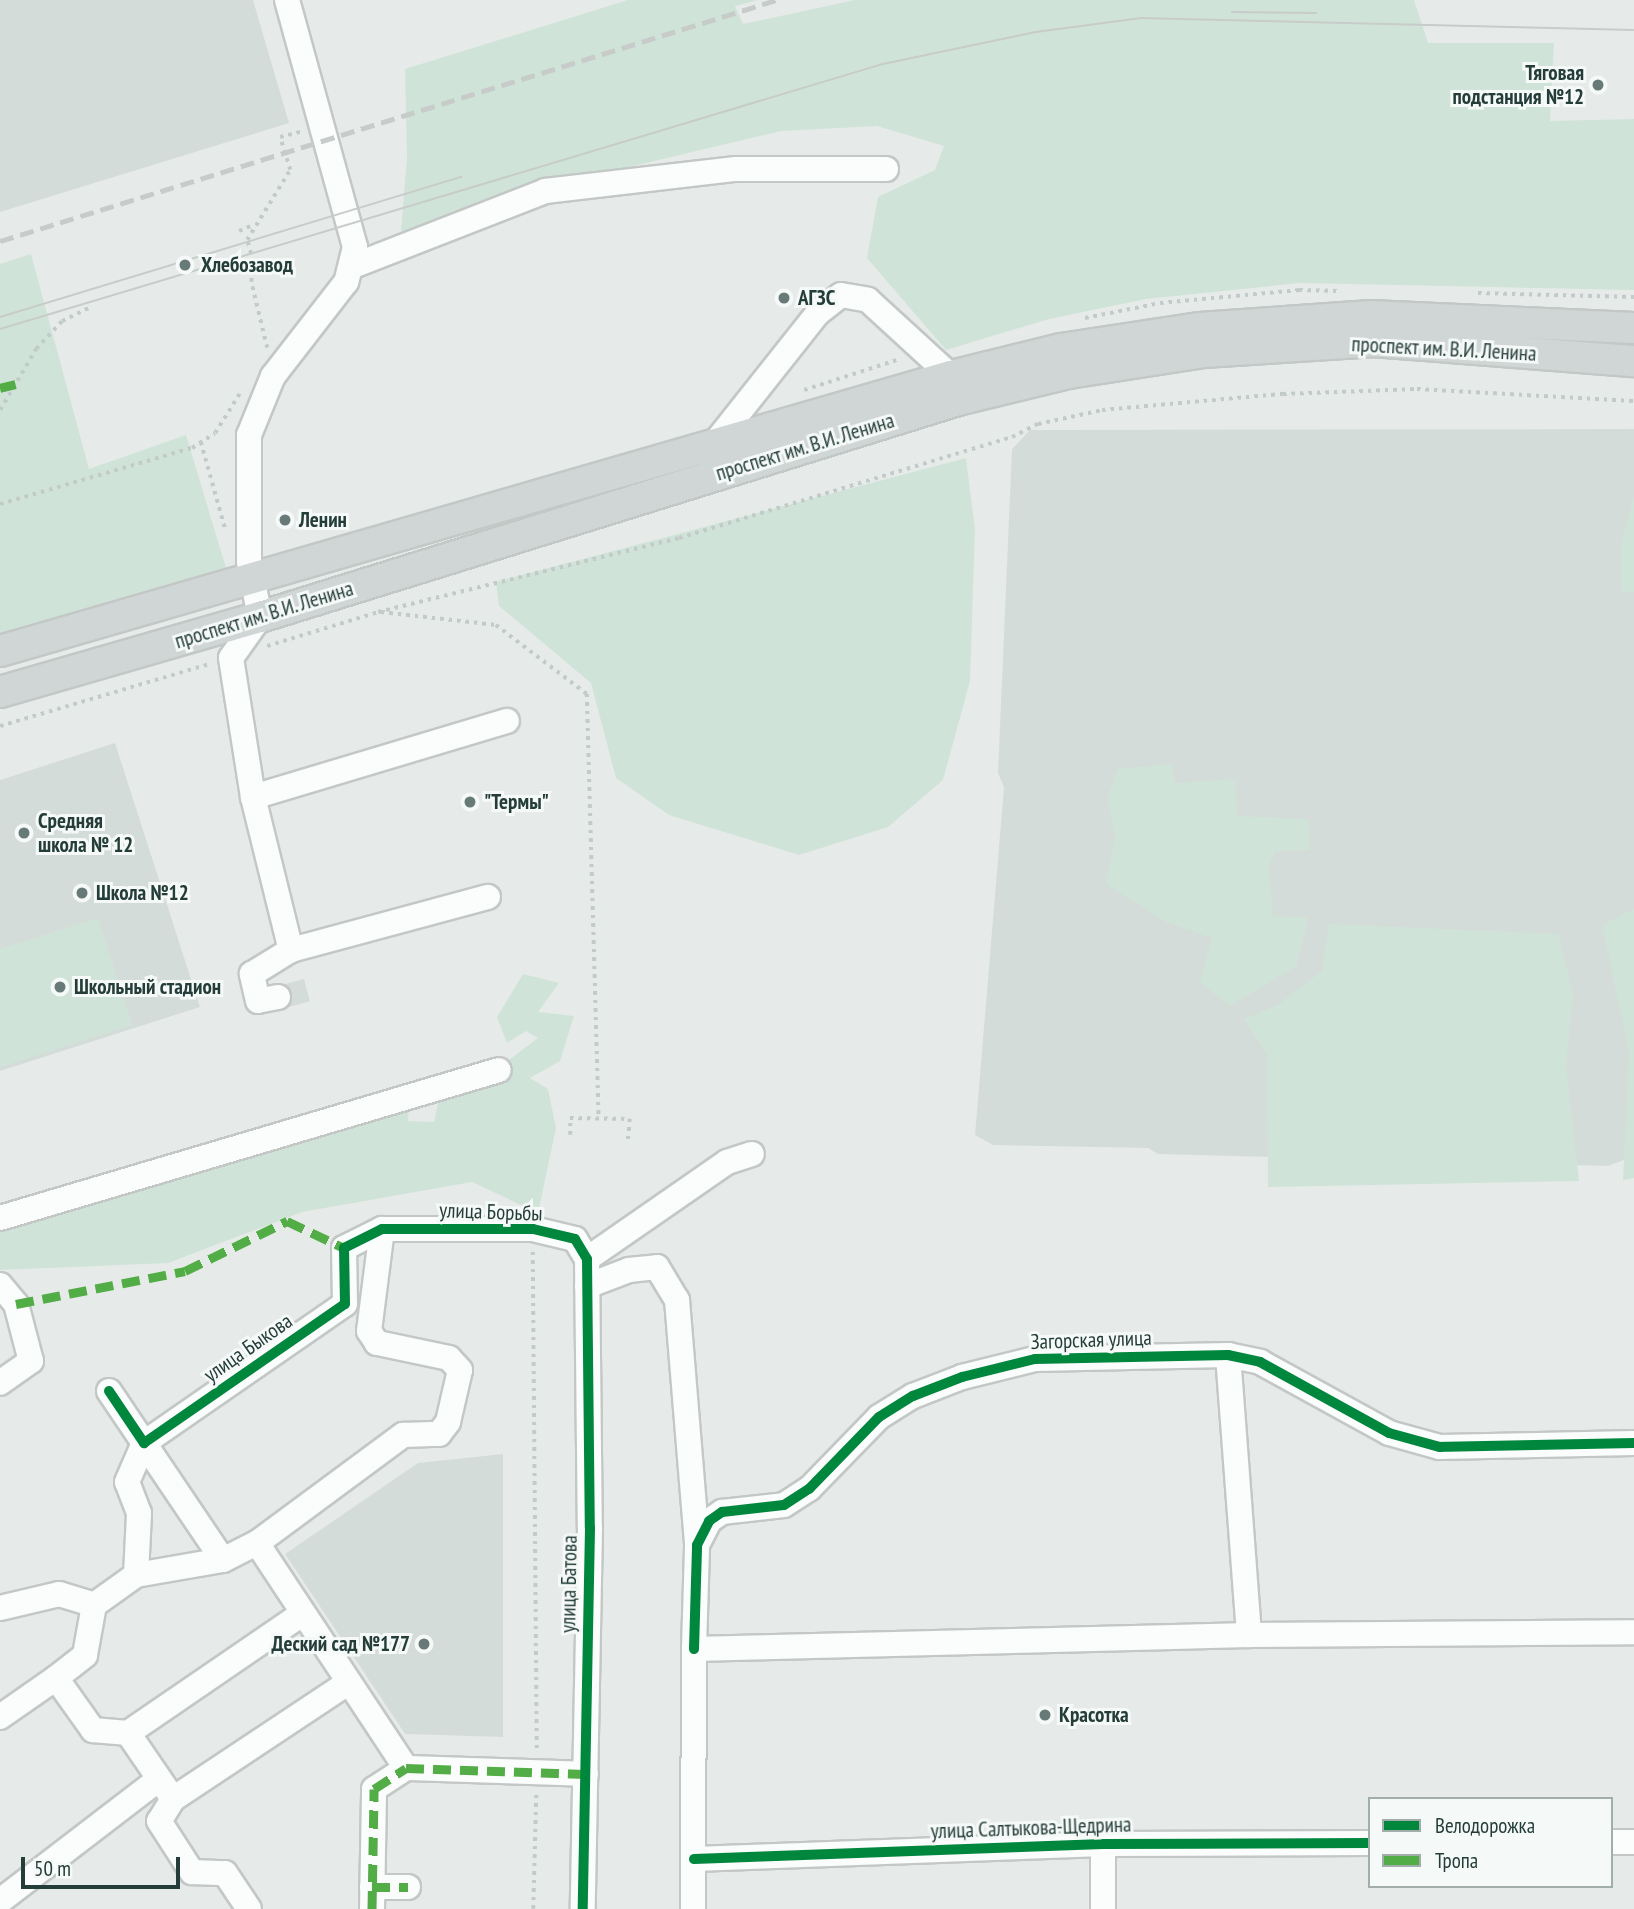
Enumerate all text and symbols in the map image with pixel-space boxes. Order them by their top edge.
place label: Тяговая подстанция №12 [1452,60,1584,110]
marker: Тяговая подстанция №12 [1590,77,1606,93]
place label: Хлебозавод [201,252,293,278]
marker: Хлебозавод [175,255,195,275]
place label: АГЗС [798,285,835,311]
marker: АГЗС [776,290,792,306]
street label: проспект им. В.И. Ленина [1349,331,1539,367]
street label: проспект им. В.И. Ленина [711,407,899,487]
place label: Ленин [299,507,347,533]
marker: Ленин [277,512,293,528]
street label: проспект им. В.И. Ленина [170,575,358,655]
place label: "Термы" [484,789,549,815]
marker: "Термы" [462,794,478,810]
place label: Средняя школа № 12 [38,808,133,858]
marker: Средняя школа № 12 [16,825,32,841]
place label: Школа №12 [96,880,189,906]
marker: Школа №12 [74,885,90,901]
place label: Школьный стадион [74,974,221,1000]
marker: Школьный стадион [52,979,68,995]
street label: улица Борьбы [439,1198,543,1226]
street label: улица Быкова [199,1308,297,1388]
street label: Загорская улица [1030,1325,1152,1355]
street label: улица Батова [556,1535,582,1633]
place label: Деский сад №177 [272,1631,410,1657]
marker: Деский сад №177 [416,1636,432,1652]
place label: Красотка [1059,1702,1129,1728]
marker: Красотка [1037,1707,1053,1723]
legend [1368,1797,1613,1888]
street label: улица Салтыкова-Щедрина [930,1812,1132,1844]
text: Велодорожка [1435,1812,1535,1839]
scale bar [24,1842,184,1886]
text: Тропа [1435,1847,1478,1874]
text: 50 m [34,1855,71,1882]

